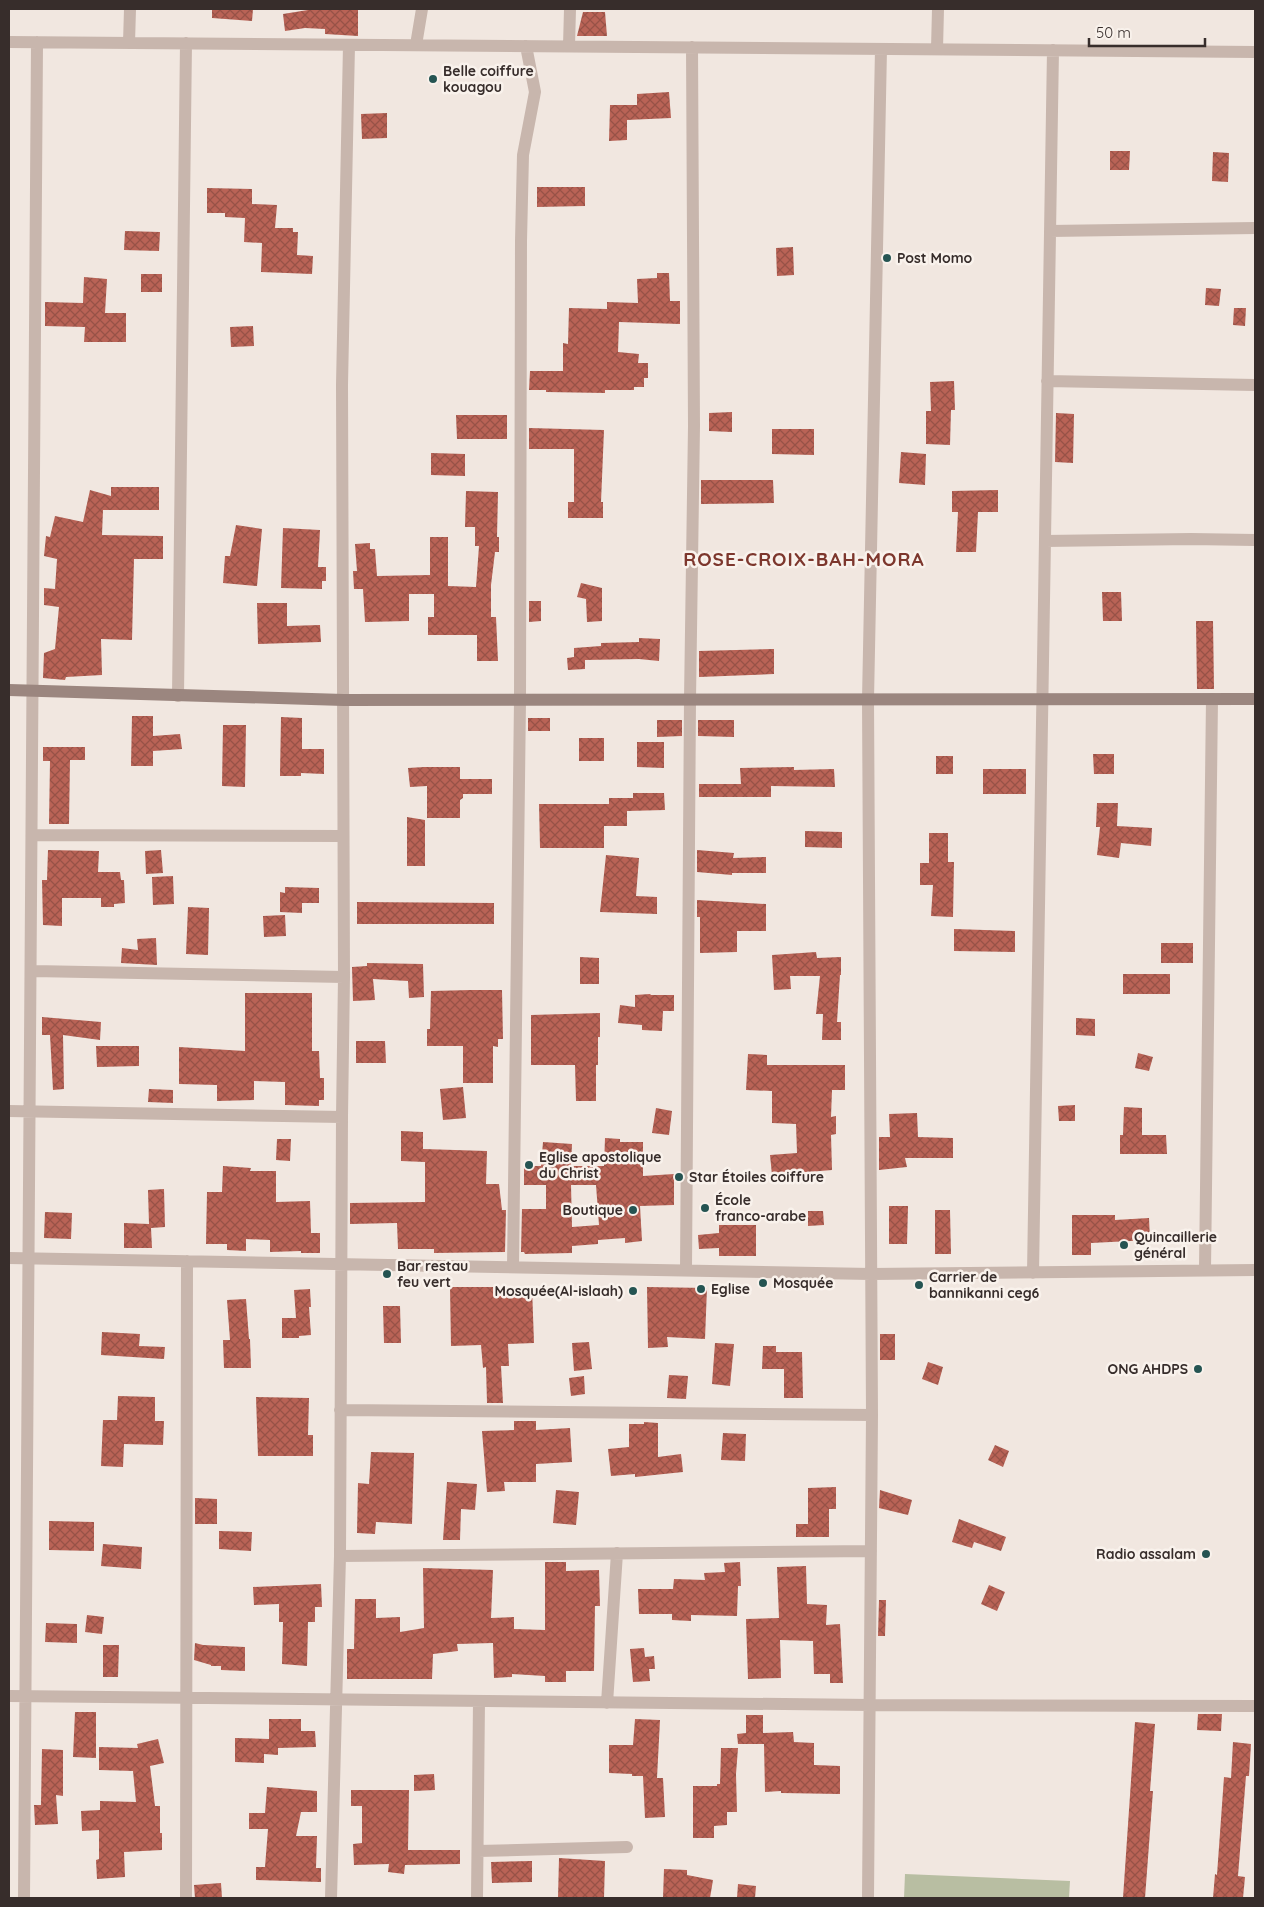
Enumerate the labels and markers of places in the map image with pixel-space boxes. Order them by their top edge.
place label: Belle coiffure kouagou [443,62,534,96]
marker: Belle coiffure kouagou [427,73,439,85]
place label: Post Momo [897,249,973,267]
marker: Post Momo [881,252,893,264]
place label: Eglise apostolique du Christ [539,1148,662,1182]
marker: Eglise apostolique du Christ [523,1159,535,1171]
place label: Star Étoiles coiffure [689,1168,824,1186]
marker: Star Étoiles coiffure [673,1171,685,1183]
place label: École franco-arabe [715,1191,806,1225]
place label: Boutique [563,1201,623,1219]
marker: École franco-arabe [699,1202,711,1214]
marker: Boutique [627,1204,639,1216]
place label: Quincaillerie général [1134,1228,1217,1262]
marker: Quincaillerie général [1118,1239,1130,1251]
place label: Bar restau feu vert [397,1257,468,1291]
marker: Bar restau feu vert [381,1268,393,1280]
place label: Carrier de bannikanni ceg6 [929,1268,1040,1302]
place label: Mosquée [773,1274,833,1292]
marker: Mosquée [757,1277,769,1289]
marker: Carrier de bannikanni ceg6 [913,1279,925,1291]
place label: Eglise [711,1280,750,1298]
place label: Mosquée(Al-islaah) [494,1282,623,1300]
marker: Eglise [695,1283,707,1295]
marker: Mosquée(Al-islaah) [627,1285,639,1297]
place label: ONG AHDPS [1108,1360,1188,1378]
marker: ONG AHDPS [1192,1363,1204,1375]
place label: Radio assalam [1096,1545,1196,1563]
marker: Radio assalam [1200,1548,1212,1560]

